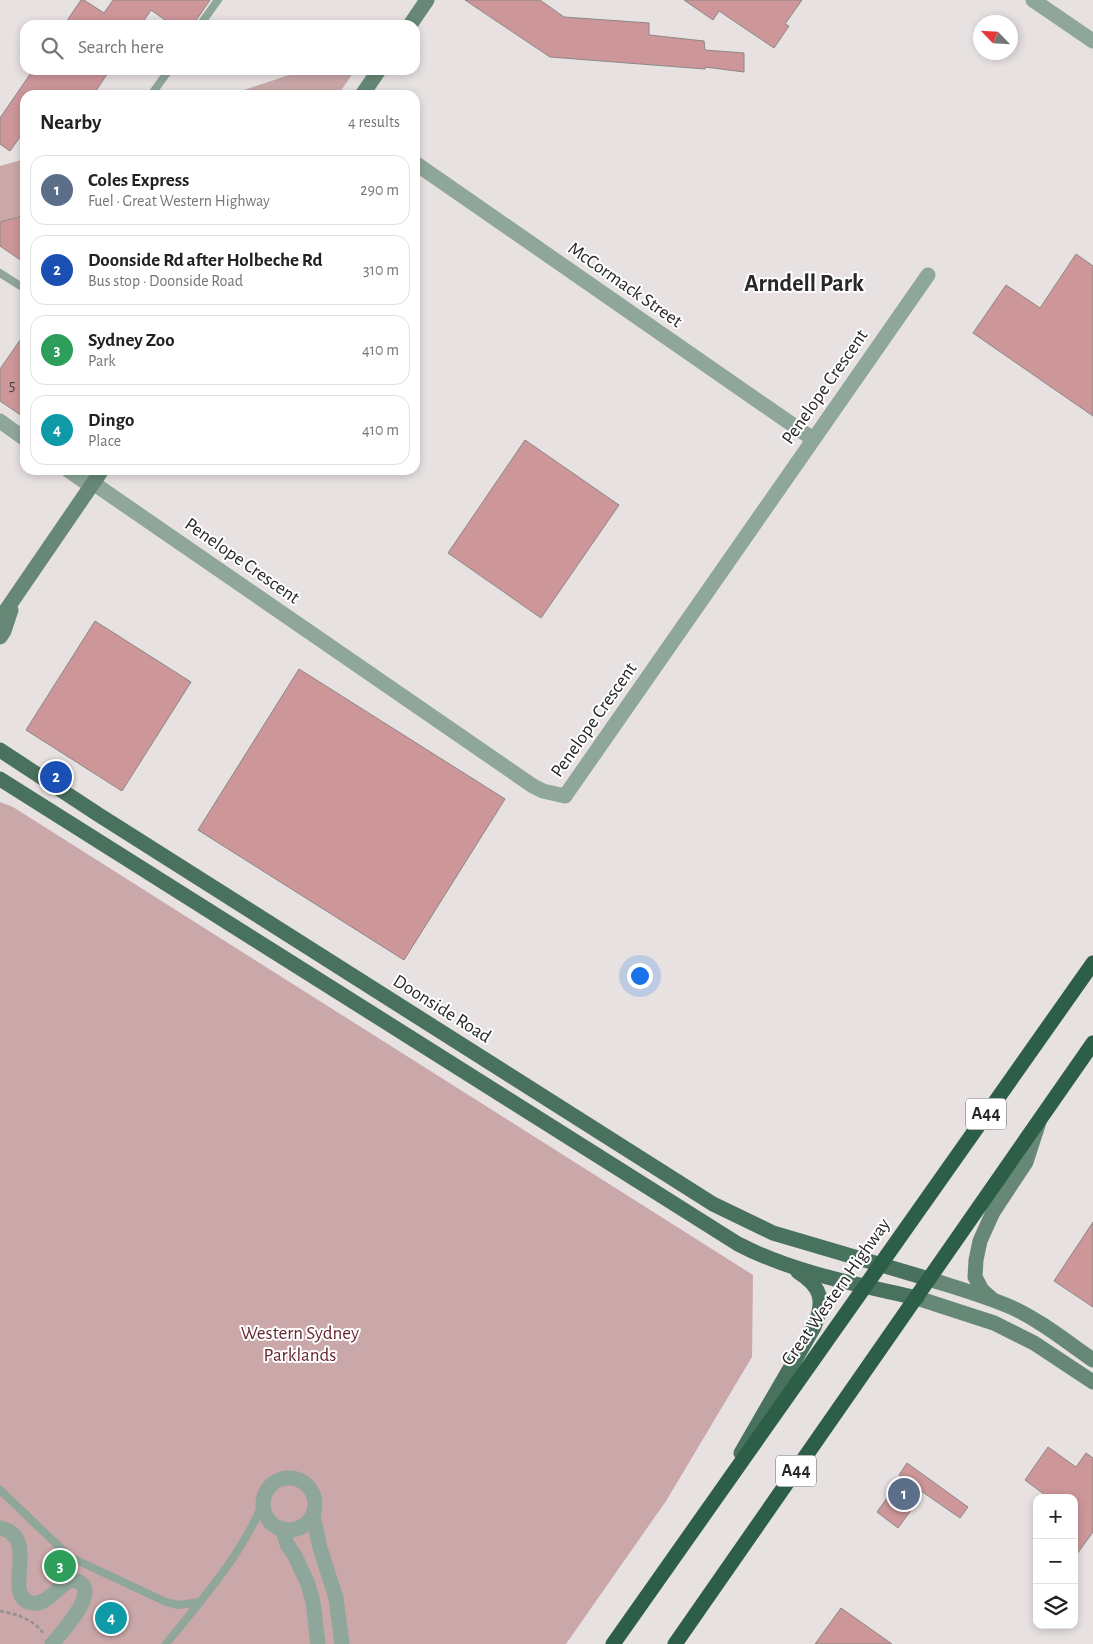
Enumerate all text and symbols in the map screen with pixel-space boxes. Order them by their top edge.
north arrow [973,15,1018,60]
search box [20,20,420,75]
icon: search [38,34,66,62]
text: Search here [78,38,164,57]
text: Nearby [40,112,101,133]
text: 4 results [348,114,400,130]
text: Coles Express [88,171,189,190]
text: 1 [54,182,60,198]
text: 290 m [360,182,399,198]
text: Fuel · Great Western Highway [88,193,270,209]
street label: McCormack Street [564,239,686,331]
text: Doonside Rd after Holbeche Rd [88,251,322,270]
text: 2 [53,262,61,278]
text: 310 m [363,262,399,278]
district label: Arndell Park [744,272,864,296]
text: Bus stop · Doonside Road [88,273,243,289]
street label: Penelope Crescent [778,326,872,448]
text: Sydney Zoo [88,331,175,350]
text: 3 [54,342,60,358]
text: 410 m [362,342,399,358]
text: Park [88,353,116,369]
house number: 5 [9,377,15,393]
text: Dingo [88,411,134,430]
text: 4 [53,422,61,438]
text: 410 m [362,422,399,438]
text: Place [88,433,121,449]
street label: Penelope Crescent [181,514,303,608]
street label: Penelope Crescent [547,659,641,781]
pin: 2 [40,758,72,796]
your location [627,963,653,989]
street label: Doonside Road [390,971,495,1047]
road number: A44 [966,1098,1006,1130]
street label: Great Western Highway [778,1215,894,1369]
park label: Western Sydney Parklands [241,1324,359,1365]
road number: A44 [776,1455,816,1486]
pin: 1 [888,1475,920,1513]
map controls [1033,1494,1078,1629]
button: + [1033,1494,1078,1539]
button: − [1033,1539,1078,1584]
pin: 3 [44,1547,76,1585]
button: layers [1033,1584,1078,1629]
pin: 4 [95,1599,127,1637]

